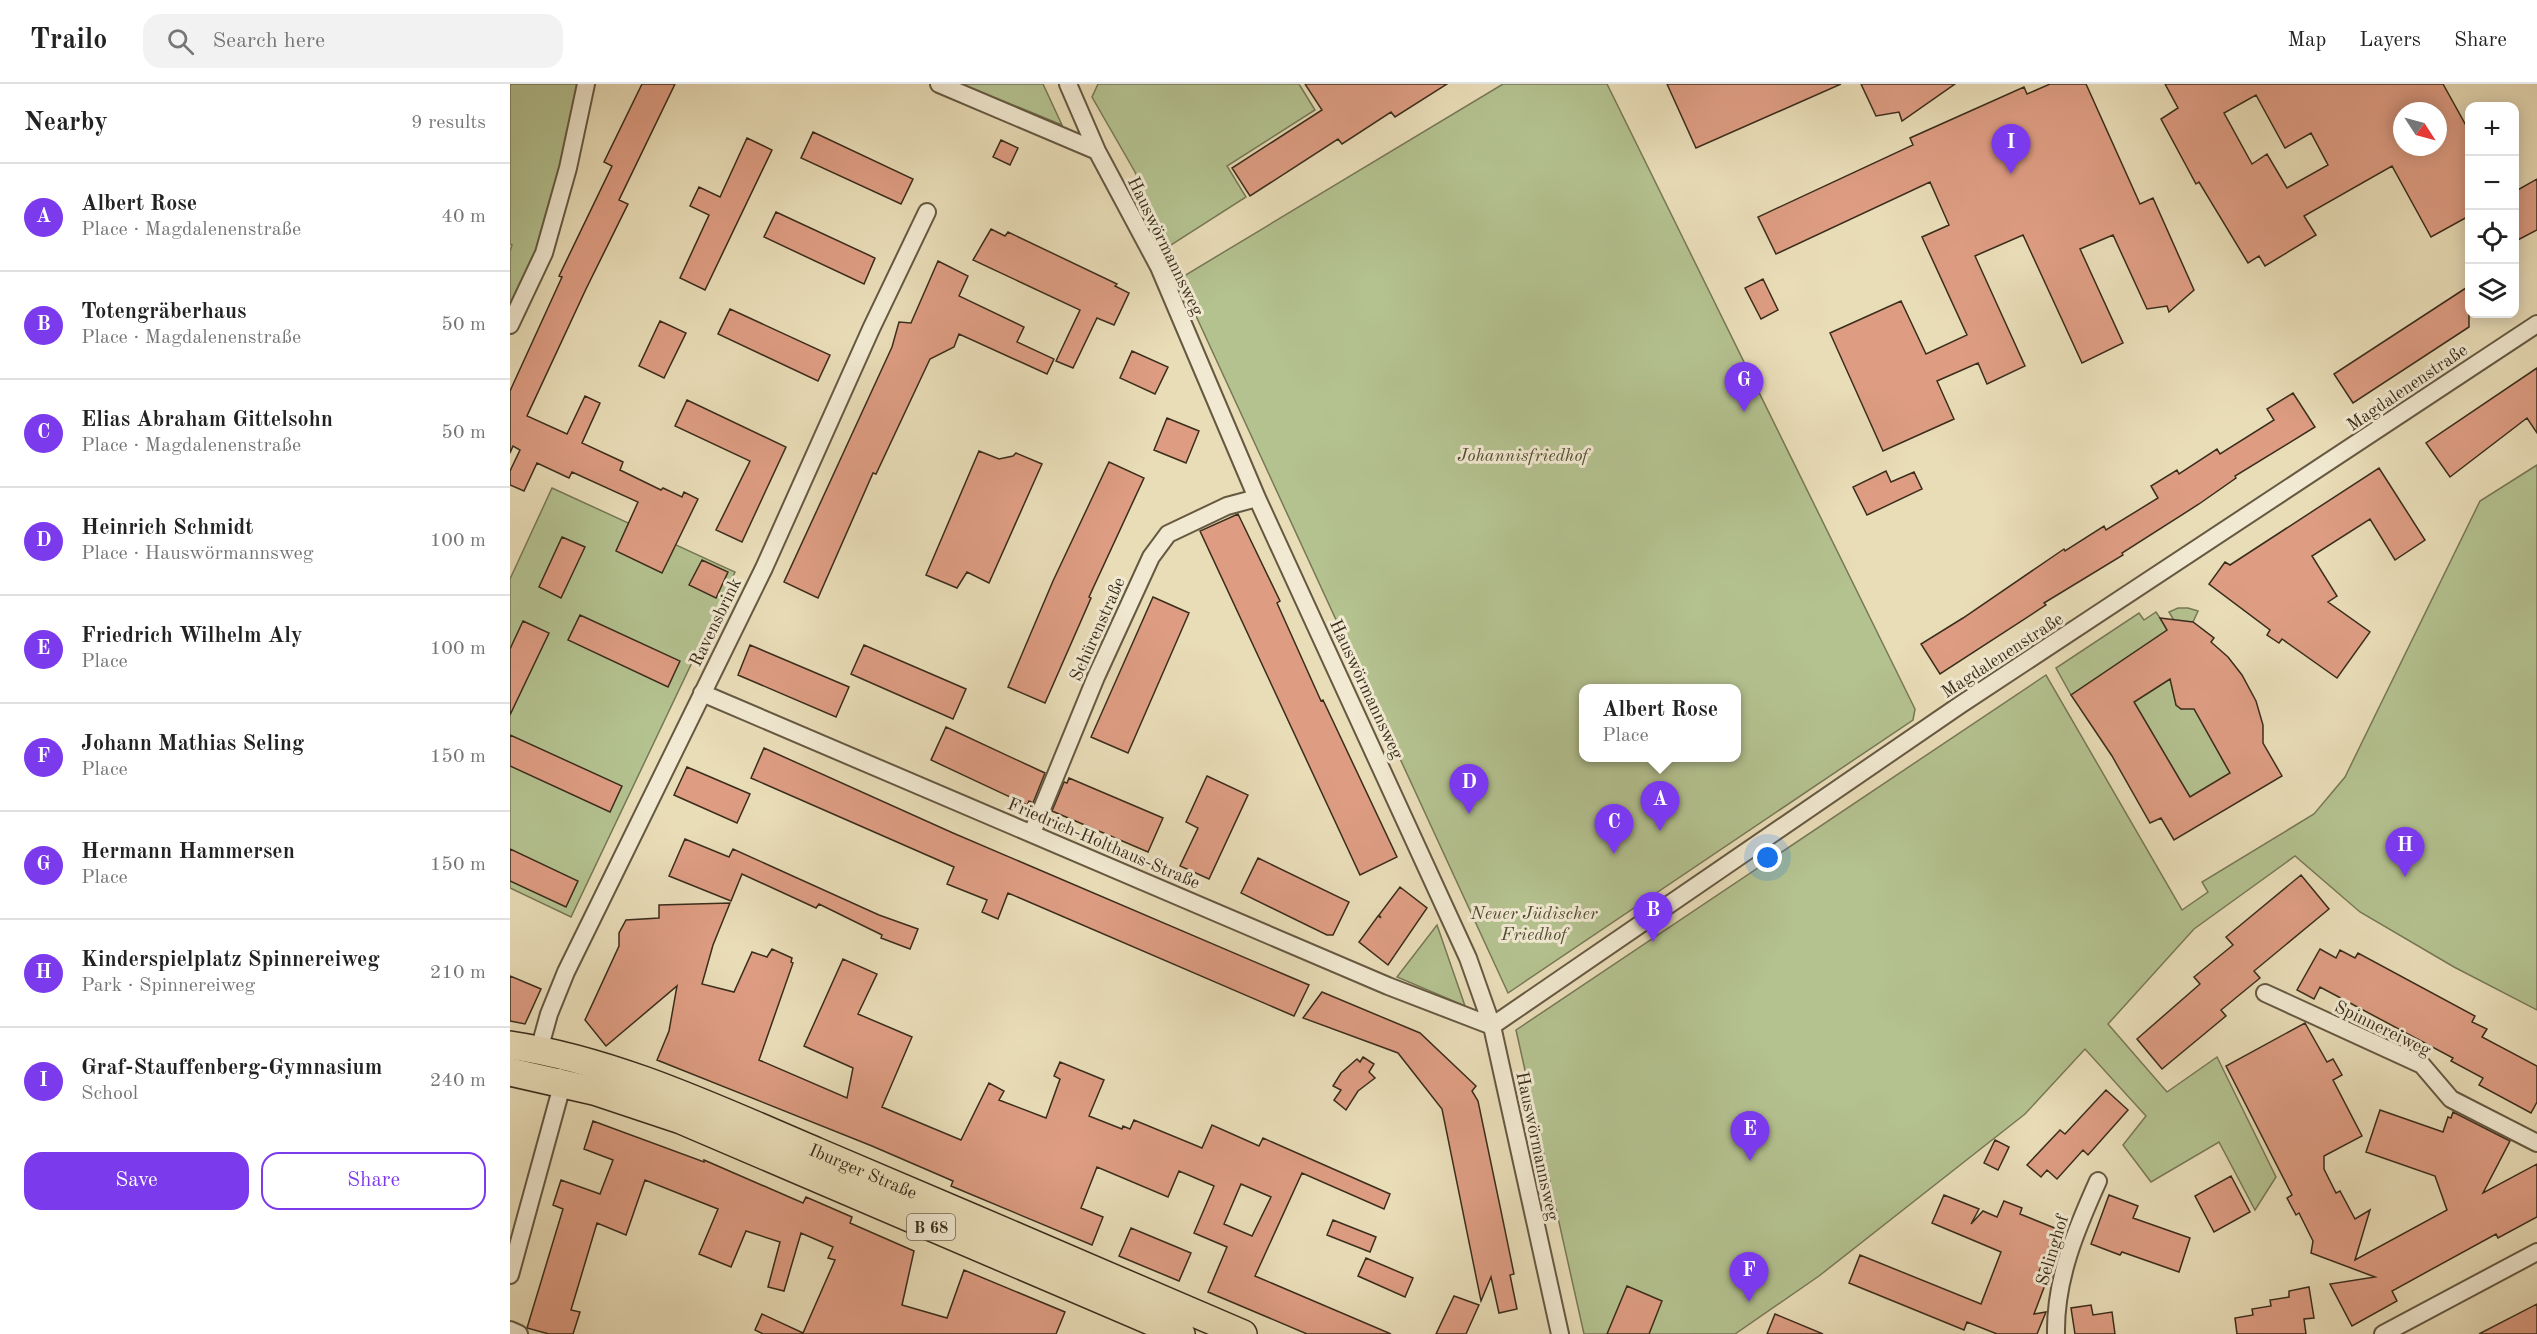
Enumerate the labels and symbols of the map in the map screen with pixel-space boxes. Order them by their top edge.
north arrow [2393,102,2447,156]
pin: I [1992,124,2030,174]
street label: Hauswörmannsweg [1124,174,1207,319]
street label: Magdalenenstraße [2344,341,2471,435]
pin: G [1724,362,1764,412]
park label: Johannisfriedhof [1458,447,1592,465]
street label: Ravensbrink [687,575,745,670]
street label: Schürenstraße [1067,575,1129,684]
street label: Magdalenenstraße [1939,610,2067,702]
street label: Hauswörmannsweg [1326,617,1406,762]
pin: D [1450,764,1488,814]
pin: A [1640,782,1680,831]
street label: Friedrich-Holthaus-Straße [1005,795,1202,893]
pin: C [1594,804,1634,854]
pin: H [2386,828,2424,877]
your location [1753,843,1782,872]
pin: B [1634,892,1672,942]
park label: Neuer Jüdischer Friedhof [1469,905,1599,944]
street label: Spinnereiweg [2332,998,2434,1060]
street label: Hauswörmannsweg [1512,1070,1562,1223]
pin: E [1730,1112,1770,1161]
street label: Iburger Straße [806,1141,919,1203]
street label: Selinghof [2034,1212,2073,1288]
road number: B 68 [907,1214,955,1240]
pin: F [1730,1252,1768,1302]

